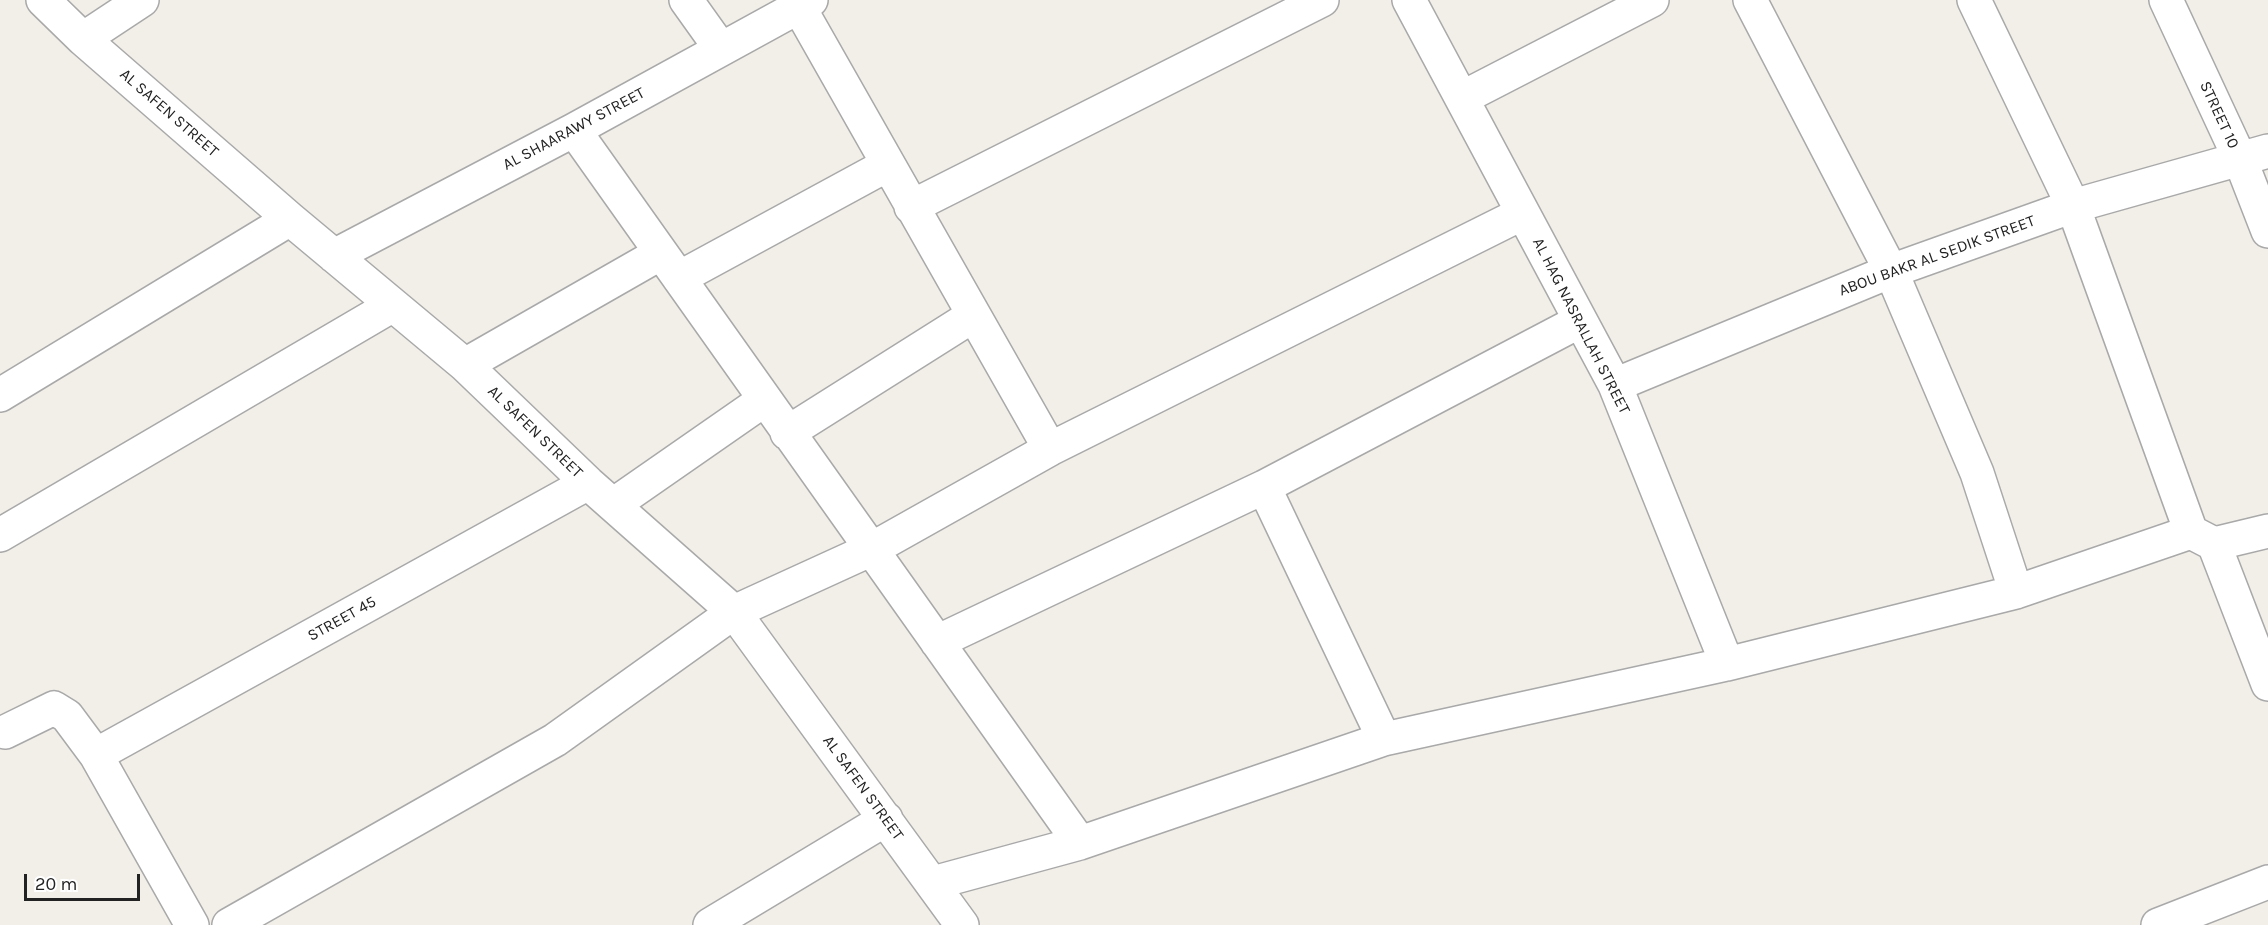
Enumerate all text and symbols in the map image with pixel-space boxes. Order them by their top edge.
street label: AL SAFEN STREET [116,65,222,161]
street label: STREET 10 [2195,78,2243,152]
street label: AL SHAARAWY STREET [500,83,648,175]
street label: ABOU BAKR AL SEDIK STREET [1836,212,2038,300]
street label: AL HAG NASRALLAH STREET [1528,235,1634,417]
street label: AL SAFEN STREET [483,382,587,482]
street label: STREET 45 [304,592,380,646]
street label: AL SAFEN STREET [819,732,907,844]
scale bar [27,862,142,900]
text: 20 m [35,873,77,895]

